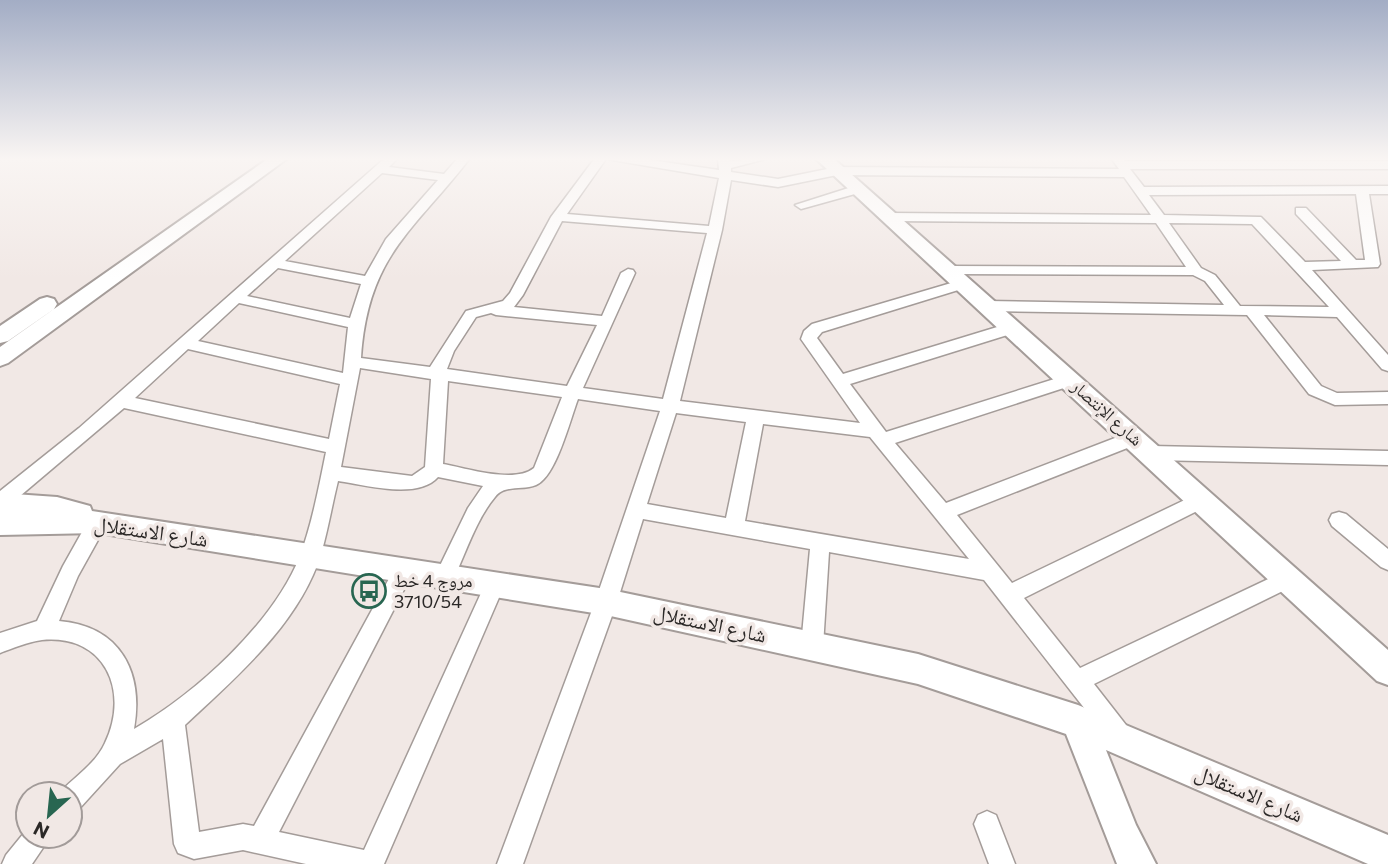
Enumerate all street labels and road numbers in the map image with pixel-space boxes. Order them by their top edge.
street label: شارع الإنتصار [1066,374,1148,451]
street label: شارع الاستقلال [92,510,210,553]
street label: شارع الاستقلال [651,598,769,649]
street label: شارع الاستقلال [1191,759,1307,828]

